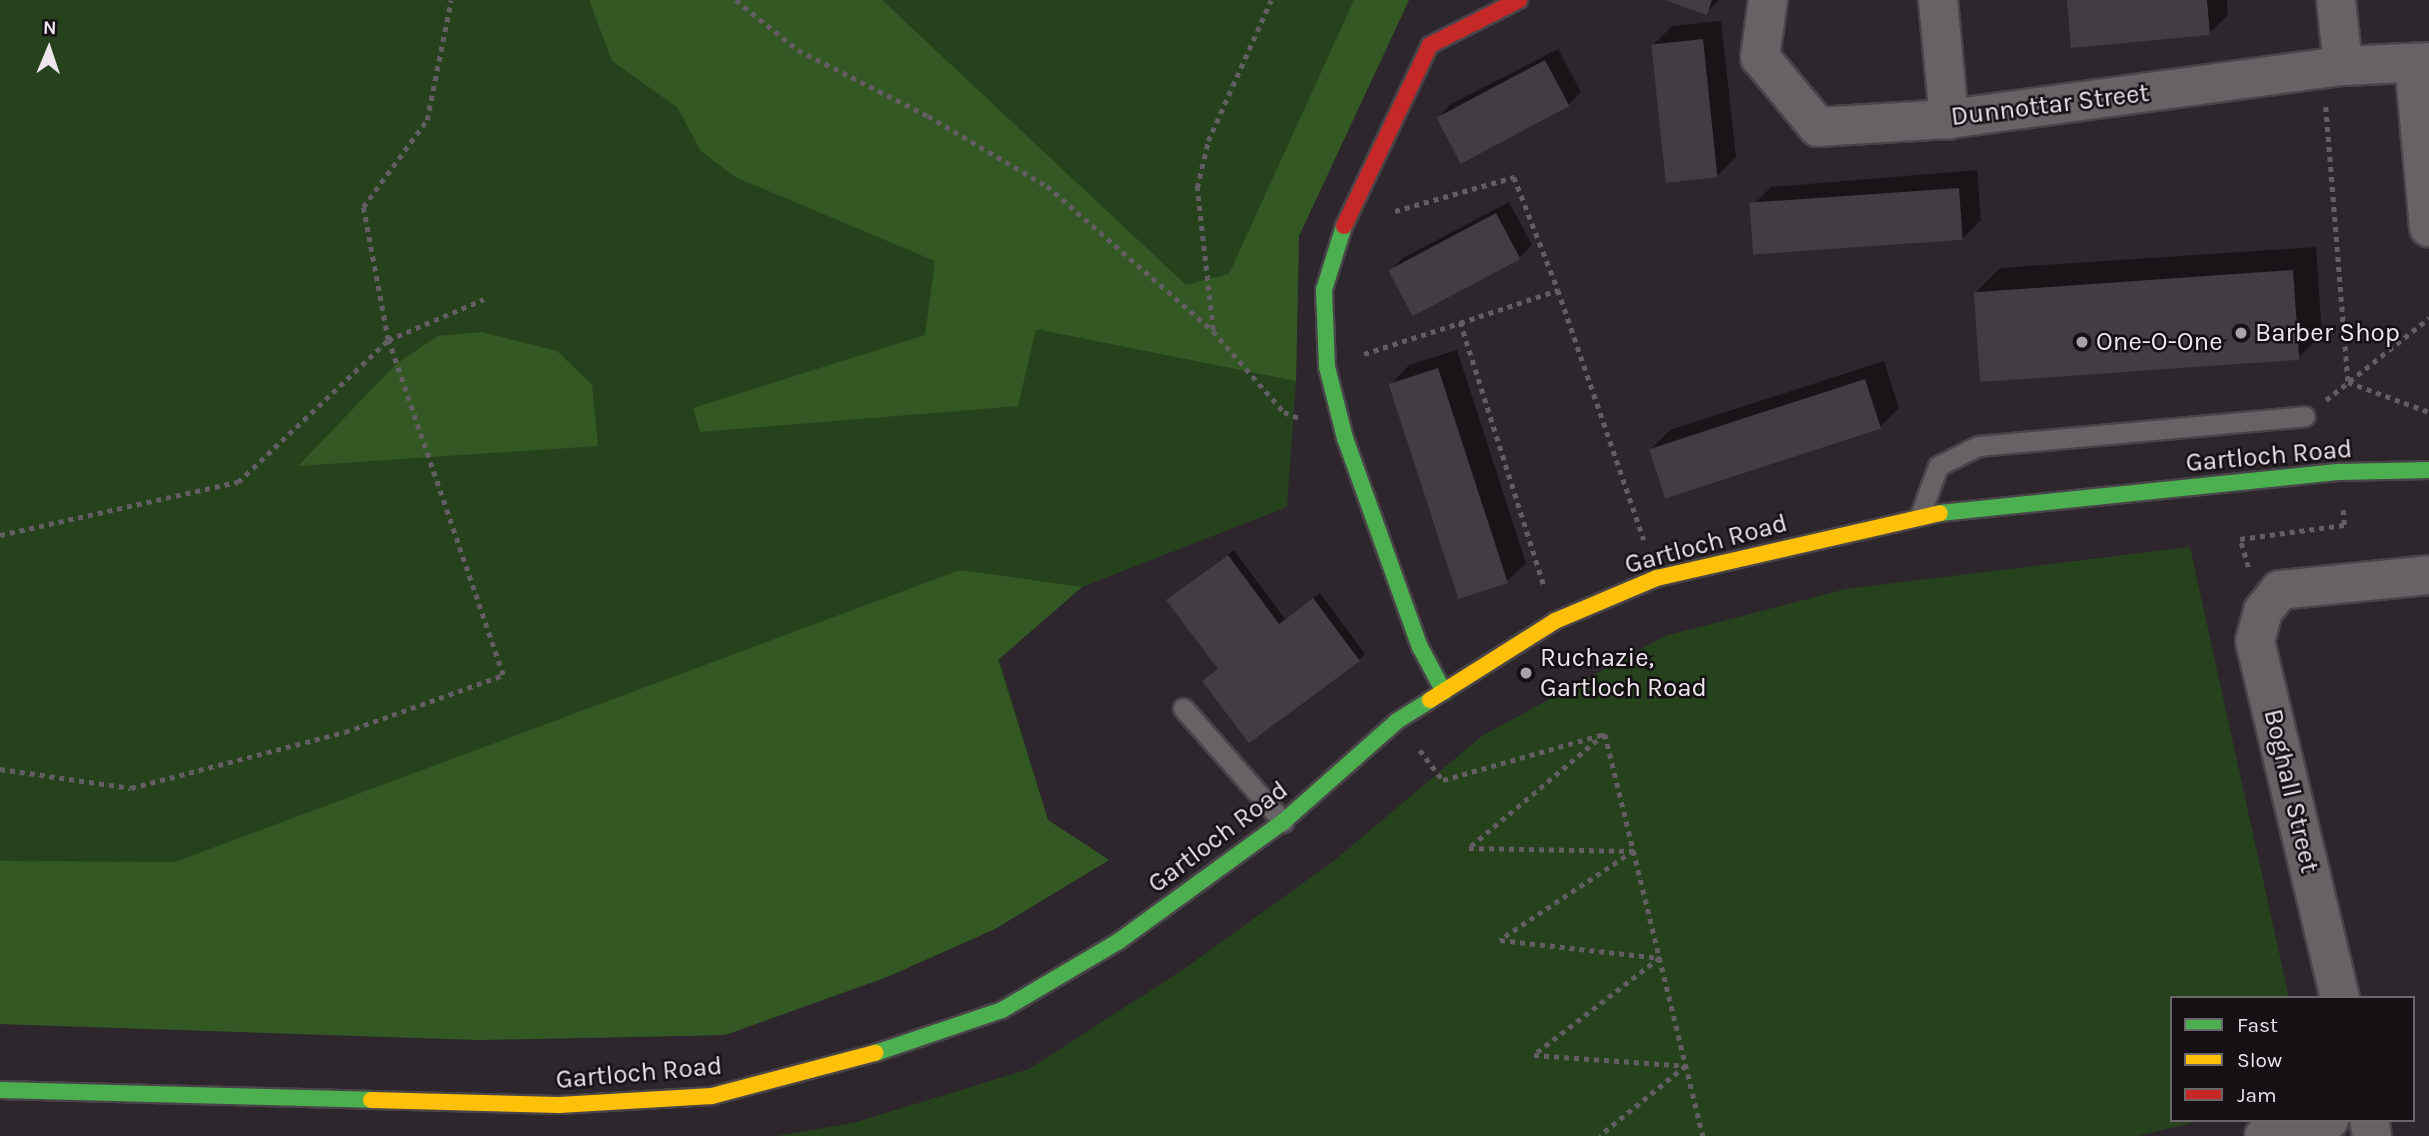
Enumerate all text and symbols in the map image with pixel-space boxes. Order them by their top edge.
north arrow [14,14,84,84]
text: N [43,17,57,39]
street label: Dunnottar Street [1949,77,2151,133]
place label: Barber Shop [2255,317,2400,349]
marker: Barber Shop [2233,325,2249,341]
place label: One-O-One [2096,326,2223,358]
marker: One-O-One [2074,334,2090,350]
street label: Gartloch Road [2185,433,2353,479]
street label: Gartloch Road [1621,507,1791,581]
place label: Ruchazie, Gartloch Road [1540,642,1707,704]
marker: Ruchazie, Gartloch Road [1518,665,1534,681]
street label: Boghall Street [2257,706,2325,876]
street label: Gartloch Road [1142,774,1294,900]
legend [2170,996,2415,1122]
text: Fast [2237,1013,2278,1037]
text: Slow [2237,1048,2282,1072]
street label: Gartloch Road [555,1050,723,1096]
text: Jam [2237,1083,2277,1107]

